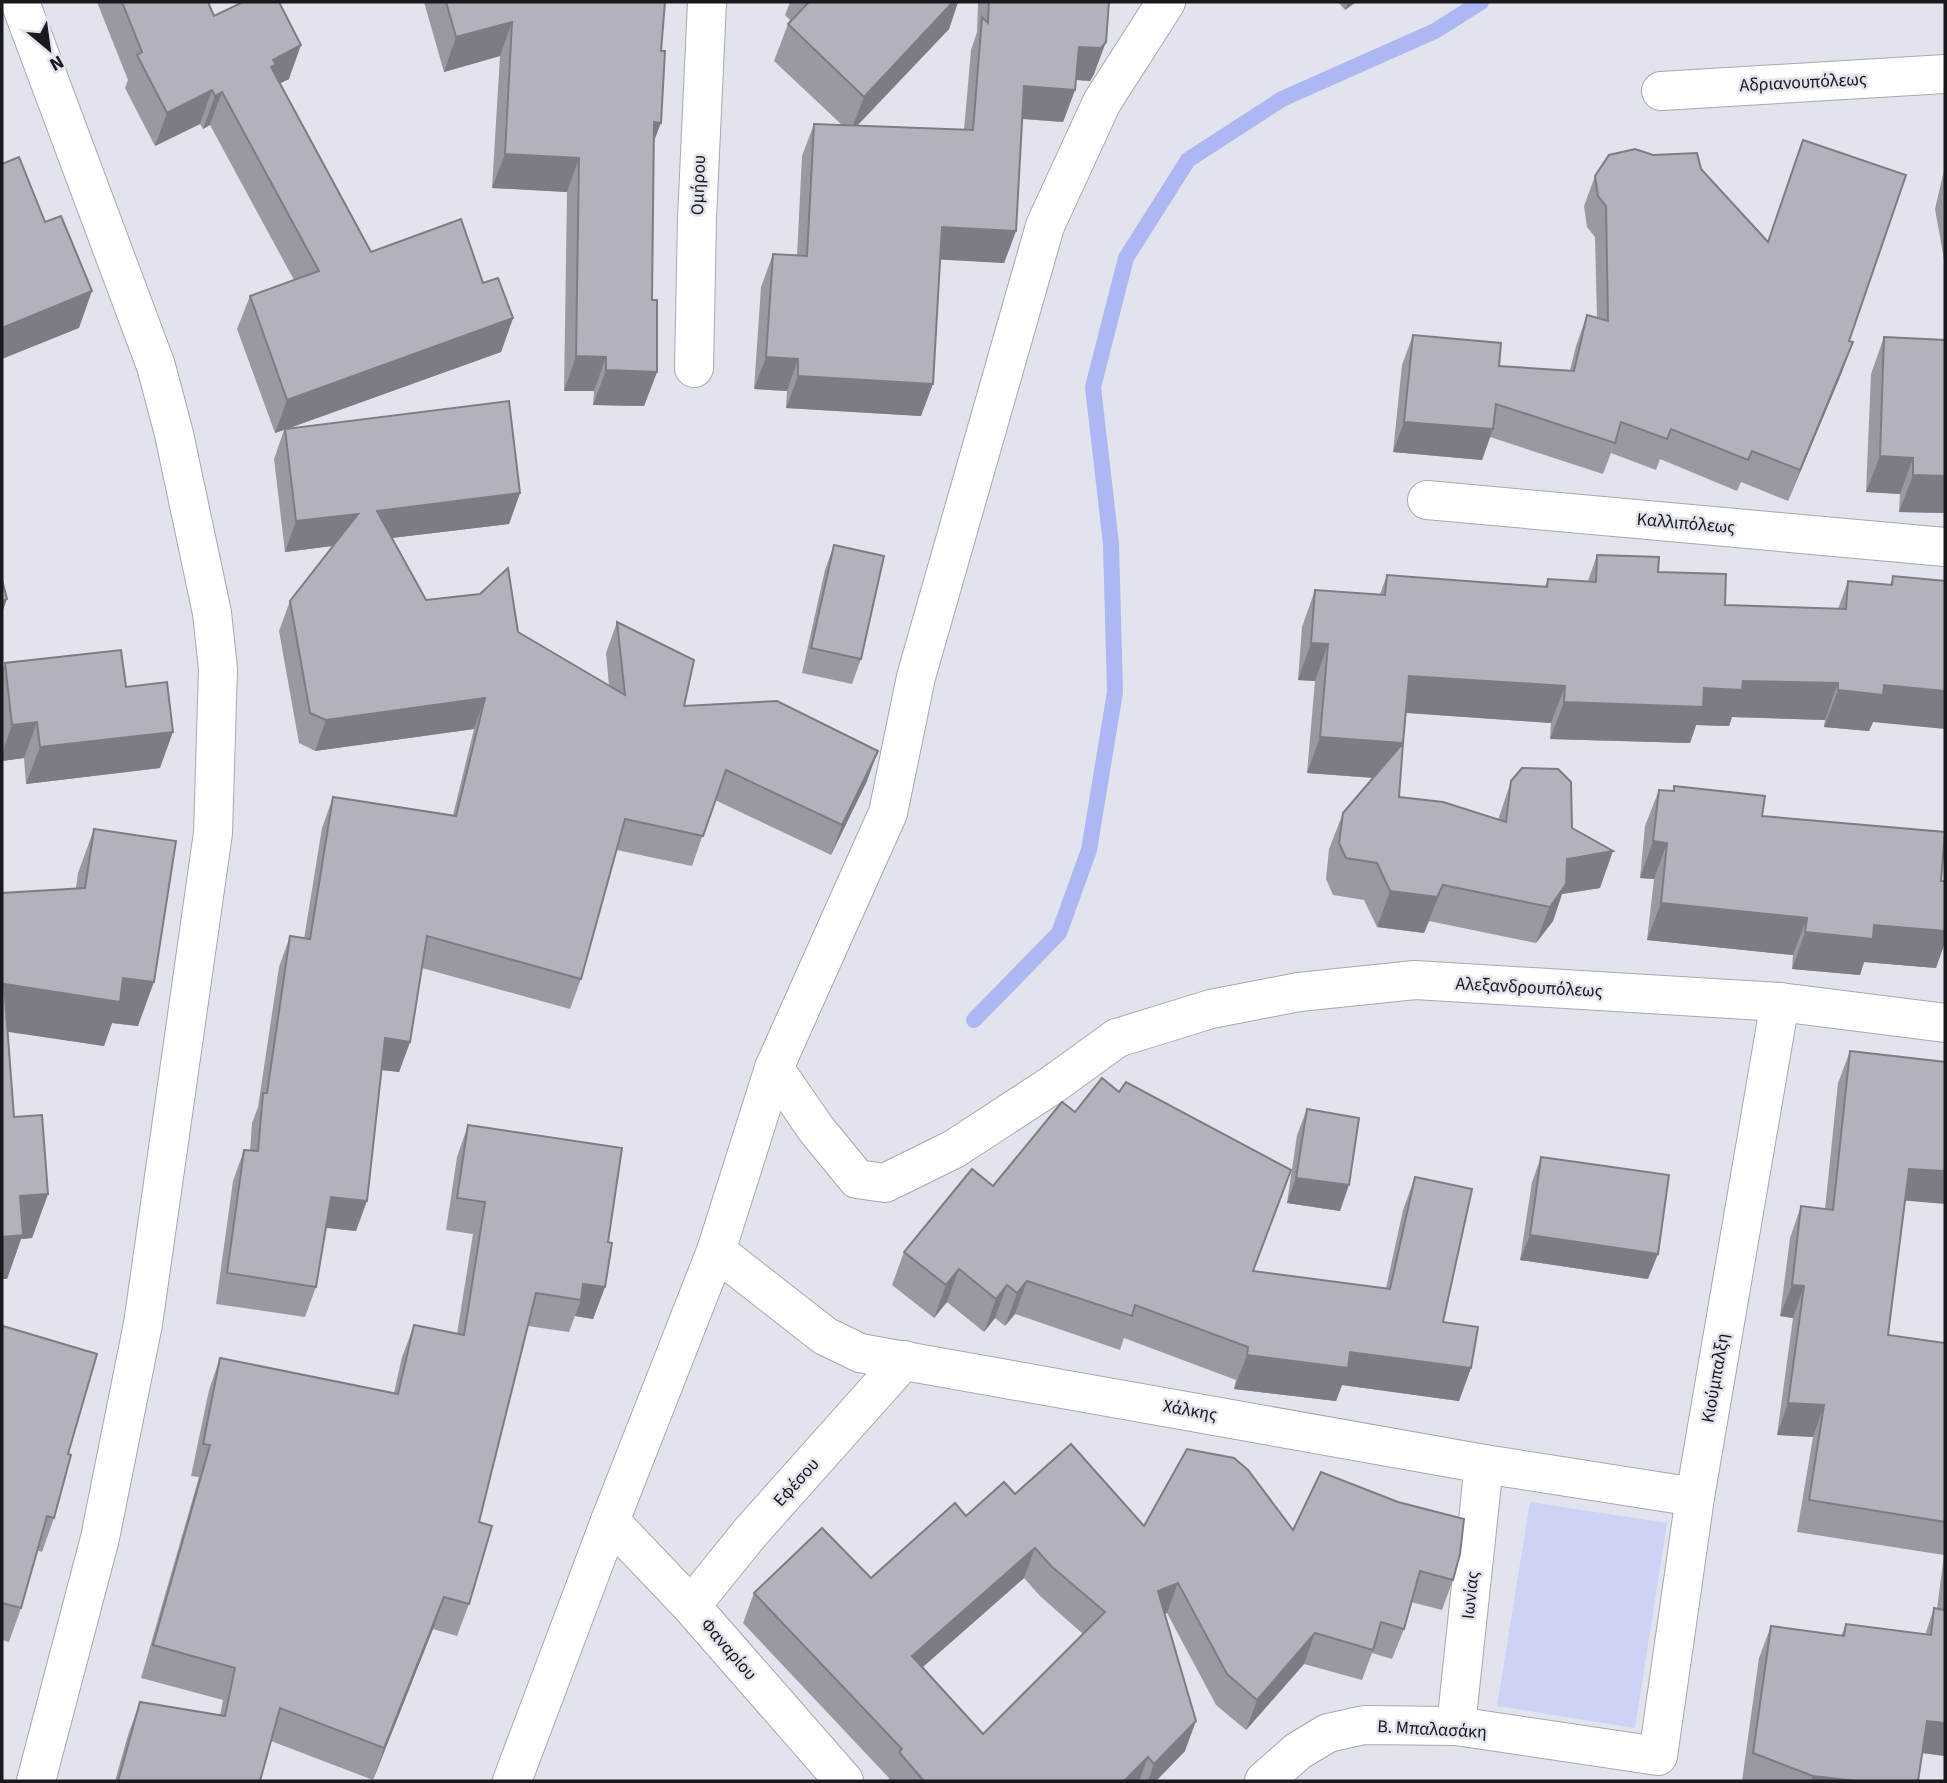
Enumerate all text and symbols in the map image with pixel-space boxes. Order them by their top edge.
north arrow [14,14,84,84]
text: N [44,48,69,77]
street label: Αδριανουπόλεως [1739,67,1867,98]
street label: Ομήρου [685,154,712,216]
street label: Καλλιπόλεως [1636,507,1736,540]
street label: Αλεξανδρουπόλεως [1455,971,1603,1004]
street label: Κιούμπαλξη [1695,1331,1736,1425]
street label: Χάλκης [1161,1393,1219,1428]
street label: Εφέσου [768,1452,825,1512]
street label: Ιωνίας [1456,1570,1485,1620]
street label: Φαναρίου [695,1613,763,1686]
street label: Β. Μπαλασάκη [1377,1714,1487,1745]

